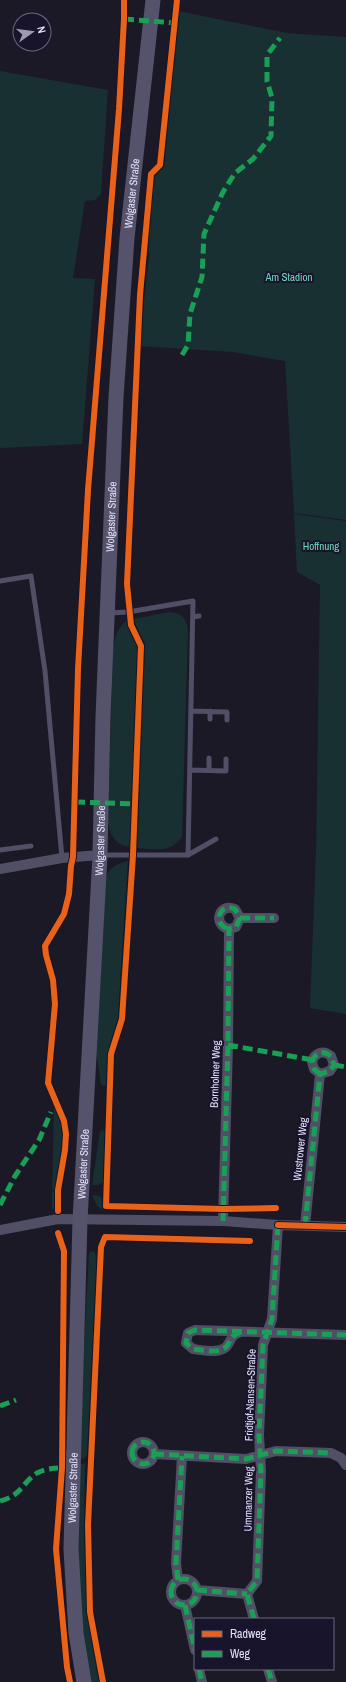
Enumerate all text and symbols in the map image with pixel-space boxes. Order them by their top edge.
north arrow [12,12,52,52]
text: N [34,25,49,34]
street label: Wolgaster Straße [121,158,143,229]
park label: Am Stadion [264,270,313,284]
street label: Wolgaster Straße [103,481,120,552]
park label: Hoffnung [303,539,339,553]
street label: Wolgaster Straße [92,805,108,876]
street label: Bornholmer Weg [207,1040,223,1108]
street label: Wustrower Weg [290,1117,310,1181]
street label: Wolgaster Straße [74,1129,92,1199]
street label: Fridtjof-Nansen-Straße [241,1349,259,1441]
street label: Wolgaster Straße [65,1453,81,1523]
street label: Ummanzer Weg [240,1466,256,1532]
legend [194,1618,334,1670]
text: Radweg [230,1626,267,1642]
text: Weg [230,1646,251,1662]

